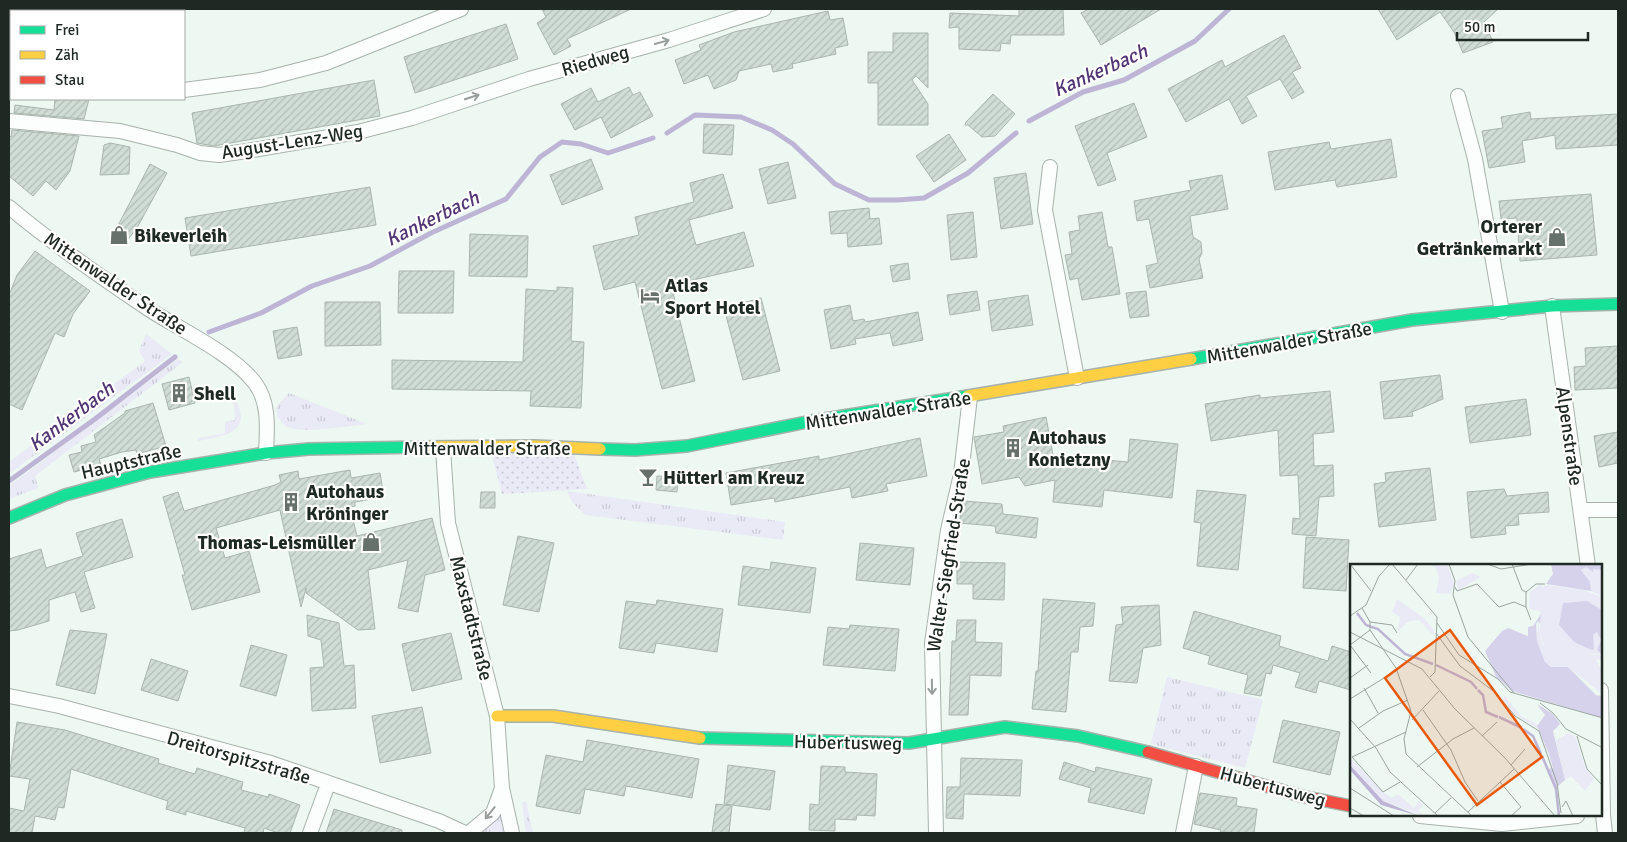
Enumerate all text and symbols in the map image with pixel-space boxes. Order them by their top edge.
legend [10,10,185,100]
scale bar [1457,10,1588,42]
text: 50 m [1464,18,1495,36]
text: Frei [55,21,79,39]
one-way arrow [653,36,669,46]
water label: Kankerbach [1049,38,1152,102]
street label: Riedweg [559,40,632,82]
text: Zäh [55,46,79,64]
text: Stau [55,71,84,89]
one-way arrow [464,92,480,101]
street label: August-Lenz-Weg [220,119,365,165]
water label: Kankerbach [381,185,484,252]
place label: Orterer Getränkemarkt [1417,215,1542,261]
shop icon: Bikeverleih [108,224,130,246]
place label: Bikeverleih [134,224,227,248]
shop icon: Orterer Getränkemarkt [1546,226,1568,248]
street label: Mittenwalder Straße [39,227,192,341]
place label: Atlas Sport Hotel [665,274,761,320]
hotel icon: Atlas Sport Hotel [639,285,661,307]
street label: Mittenwalder Straße [1205,317,1374,369]
water label: Kankerbach [23,375,120,457]
building icon: Shell [168,382,190,404]
place label: Shell [194,382,236,406]
street label: Alpenstraße [1550,385,1588,487]
street label: Mittenwalder Straße [803,386,973,436]
place label: Autohaus Konietzny [1028,426,1111,472]
street label: Mittenwalder Straße [403,437,571,461]
building icon: Autohaus Konietzny [1002,437,1024,459]
street label: Hauptstraße [79,439,184,485]
street label: Walter-Siegfried-Straße [922,457,976,654]
bar icon: Hütterl am Kreuz [637,466,659,488]
place label: Hütterl am Kreuz [663,466,805,490]
place label: Autohaus Kröninger [306,480,389,526]
building icon: Autohaus Kröninger [280,491,302,513]
place label: Thomas-Leismüller [198,531,356,555]
shop icon: Thomas-Leismüller [360,531,382,553]
street label: Maxstadtstraße [444,553,498,683]
inset map [1350,564,1602,817]
one-way arrow [928,679,937,695]
street label: Dreitorspitzstraße [164,726,313,790]
street label: Hubertusweg [794,730,902,756]
street label: Hubertusweg [1217,761,1328,813]
one-way arrow [484,807,495,820]

